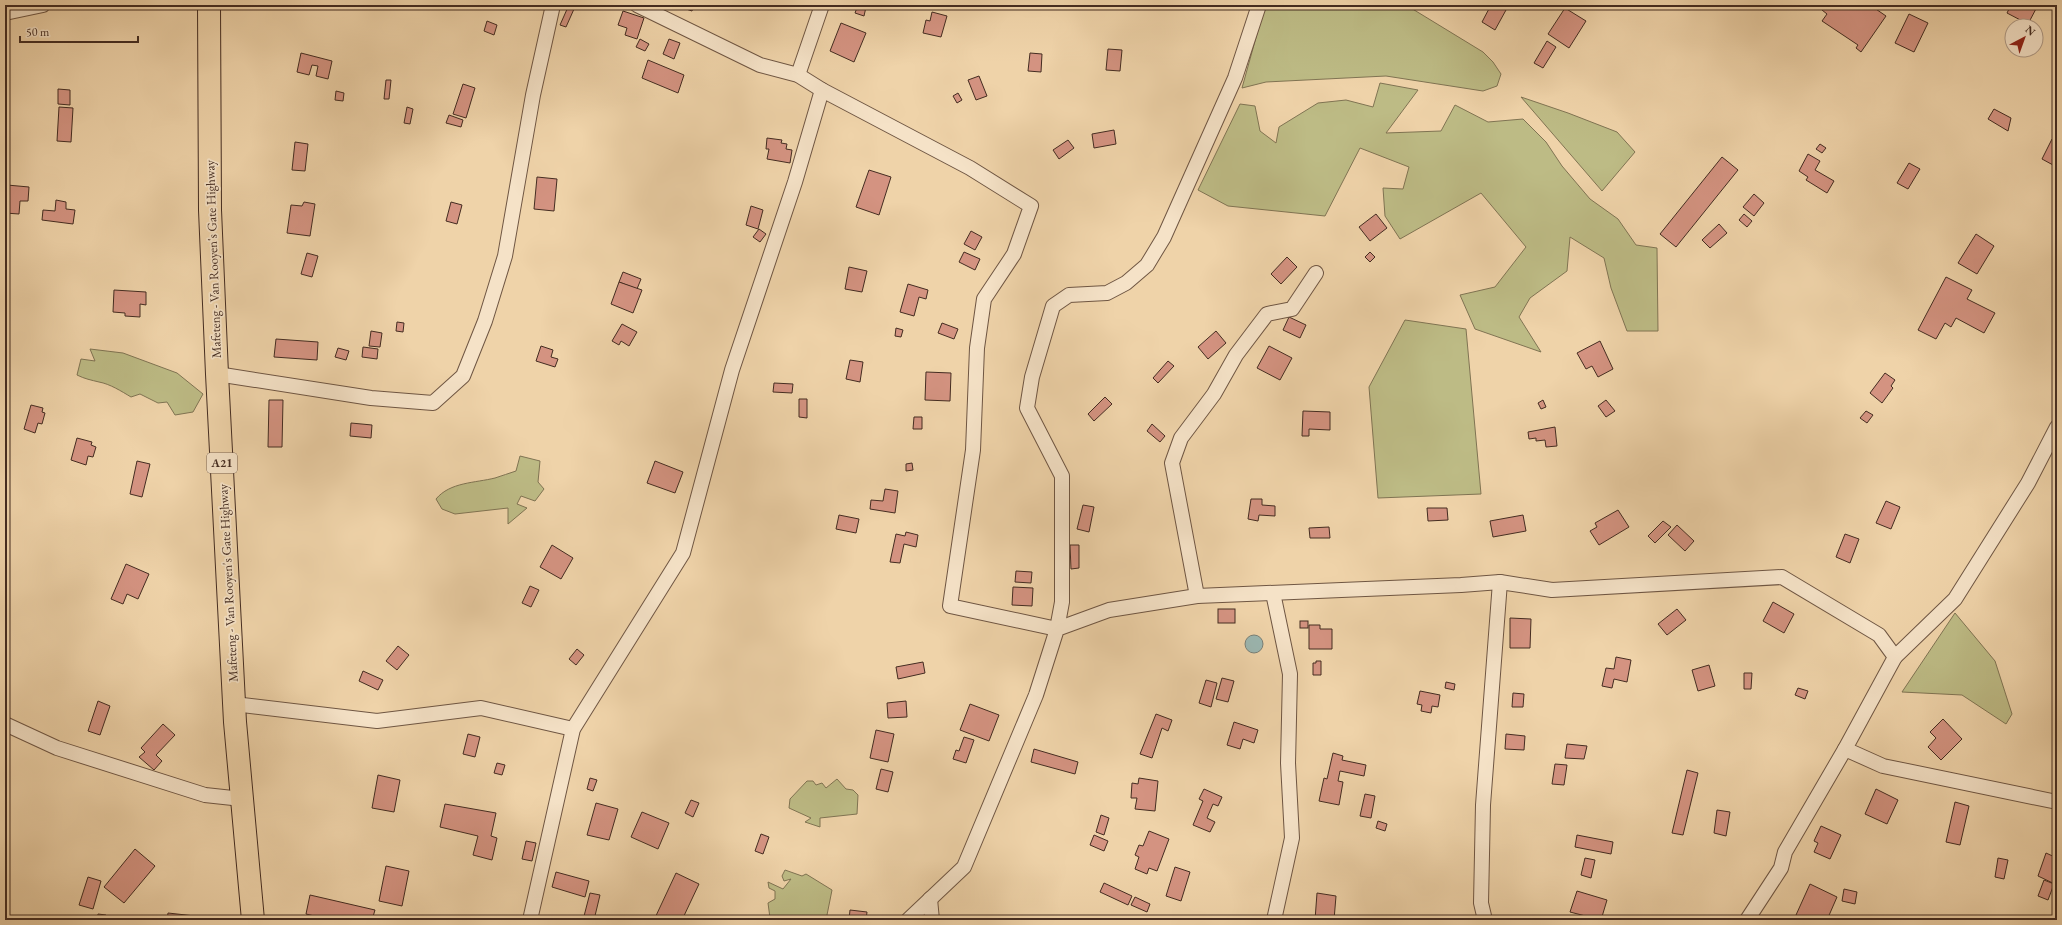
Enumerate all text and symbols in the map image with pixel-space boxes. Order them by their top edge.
scale bar [20,18,138,44]
north arrow [2004,18,2044,58]
text: N [2023,22,2039,39]
text: 50 m [26,24,50,40]
street label: Mafeteng - Van Rooyen's Gate Highway [201,159,225,358]
road number: A21 [207,453,237,473]
street label: Mafeteng - Van Rooyen's Gate Highway [214,483,242,682]

